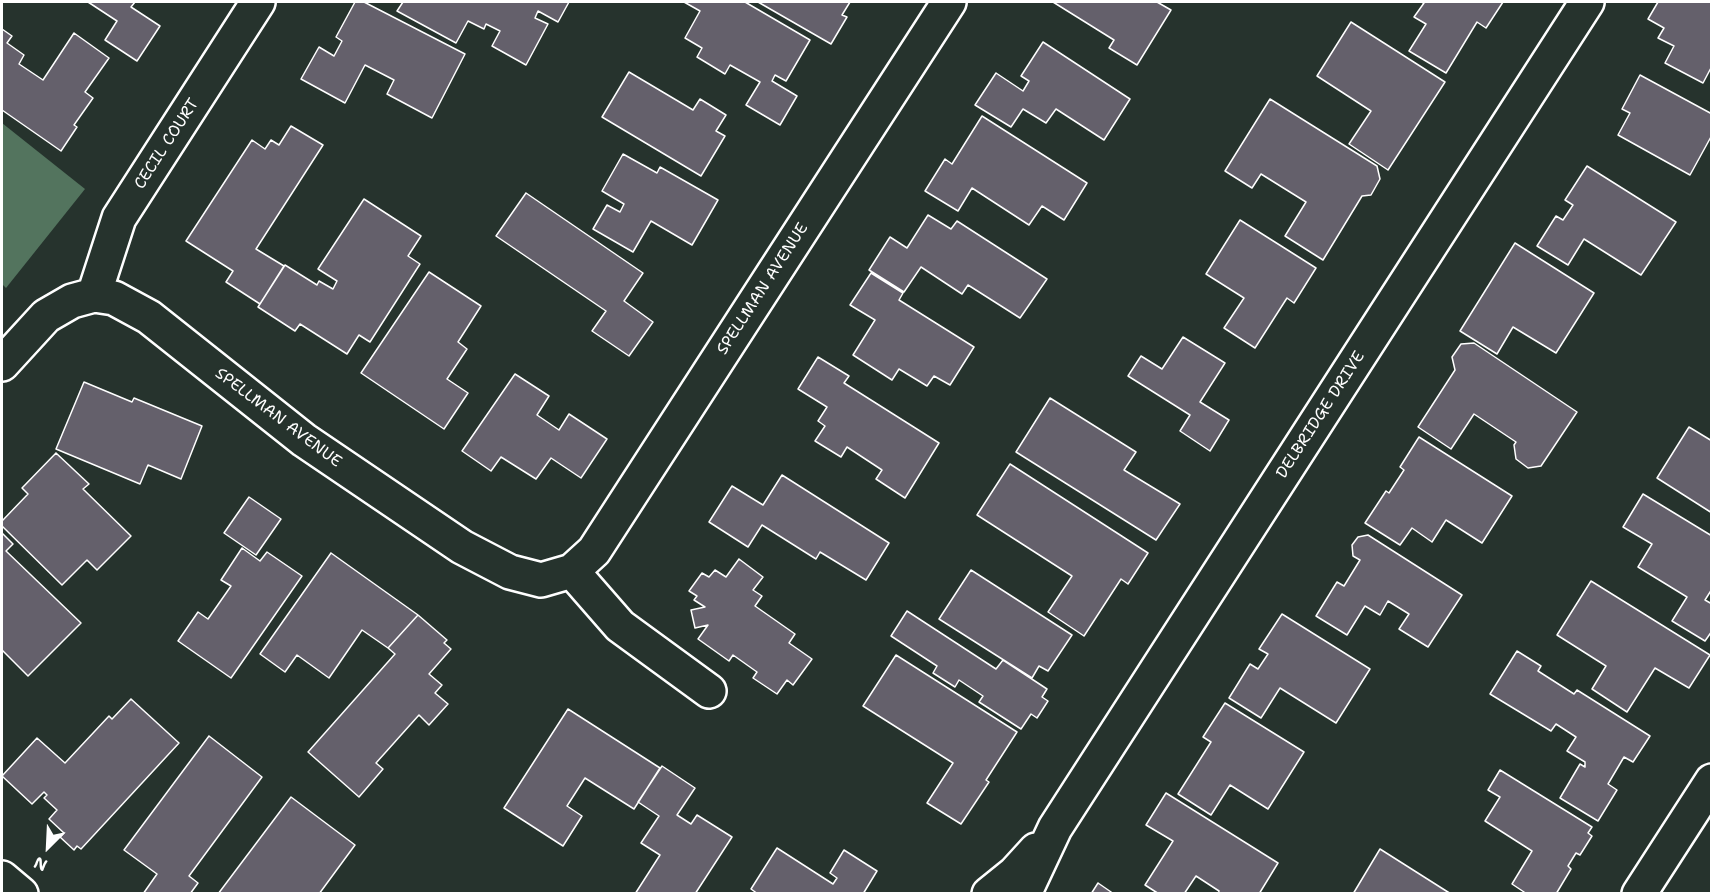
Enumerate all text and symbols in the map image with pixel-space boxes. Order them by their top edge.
street label: CECIL COURT [131,95,203,193]
street label: SPELLMAN AVENUE [713,220,813,358]
street label: DELBRIDGE DRIVE [1273,348,1369,482]
street label: SPELLMAN AVENUE [211,364,345,472]
north arrow [18,817,78,877]
text: N [30,852,51,876]

